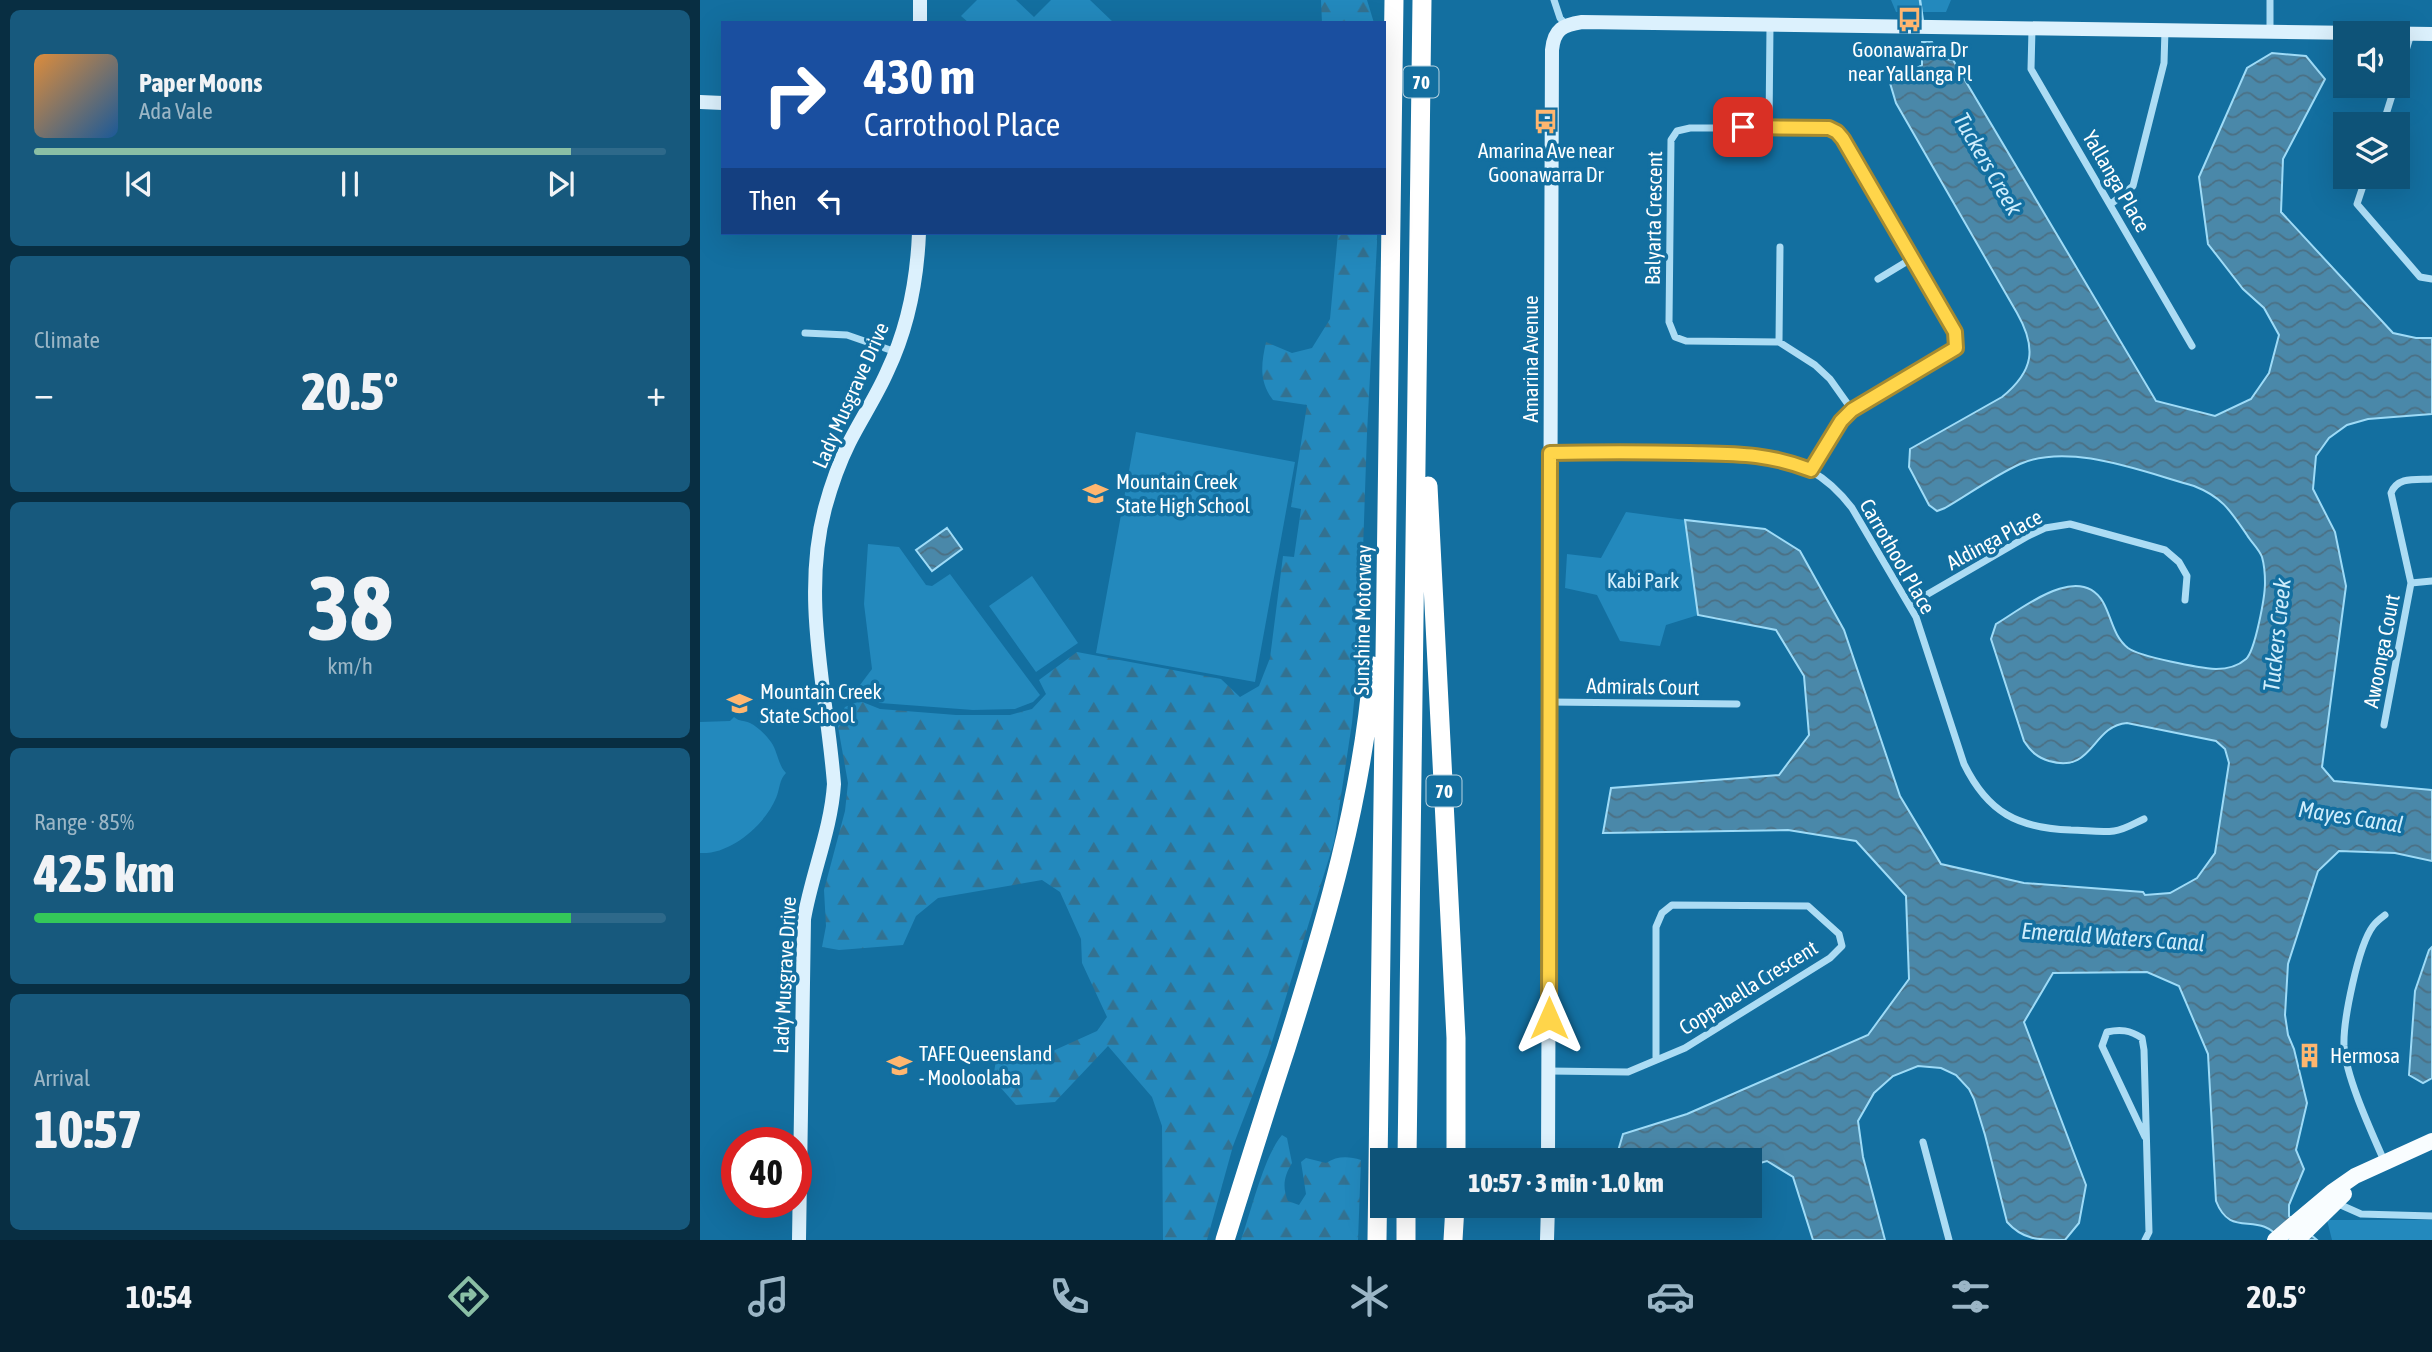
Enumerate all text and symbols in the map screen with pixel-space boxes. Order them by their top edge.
bus stop icon: Goonawarra Dr near Yallanga Pl [1896,6,1924,34]
map controls [2333,21,2410,189]
button: sound [2333,21,2410,98]
place label: Goonawarra Dr near Yallanga Pl [1848,37,1973,85]
text: 430 m [864,48,975,104]
icon: right [749,49,840,140]
road number: 70 [1404,66,1438,97]
text: Paper Moons [139,68,262,98]
pin [1713,97,1773,157]
text: Ada Vale [139,98,213,124]
text: Carrothool Place [864,106,1060,143]
bus stop icon: Amarina Ave near Goonawarra Dr [1532,107,1560,135]
icon: arrive [1724,108,1762,146]
water label: Tuckers Creek [1948,108,2028,220]
button: layers [2333,112,2410,189]
street label: Yallanga Place [2078,126,2156,236]
place label: Amarina Ave near Goonawarra Dr [1478,138,1615,186]
street label: Balyarta Crescent [1640,151,1666,285]
icon: previous [120,165,158,203]
icon: pause [331,165,369,203]
icon: next [542,165,580,203]
icon: left [811,182,849,220]
text: Then [749,186,797,216]
street label: Amarina Avenue [1518,295,1542,423]
street label: Lady Musgrave Drive [807,318,893,472]
text: Climate [34,327,100,353]
text: 20.5° [302,361,398,421]
text: − [34,371,54,414]
text: + [646,371,666,414]
place label: Mountain Creek State High School [1116,469,1251,517]
school or university icon: Mountain Creek State High School [1082,479,1110,507]
street label: Carrothool Place [1855,494,1941,618]
street label: Aldinga Place [1942,504,2046,574]
street label: Sunshine Motorway [1349,544,1375,696]
text: 38 [307,555,393,659]
park label: Kabi Park [1607,568,1679,592]
water label: Tuckers Creek [2258,576,2296,693]
street label: Awoonga Court [2358,592,2404,710]
text: km/h [327,653,373,679]
street label: Admirals Court [1586,673,1700,699]
place label: Mountain Creek State School [760,679,882,727]
school or university icon: Mountain Creek State School [726,689,754,717]
road number: 70 [1426,776,1462,806]
water label: Mayes Canal [2297,796,2405,838]
text: Range · 85% [34,809,134,835]
text: 425 km [34,843,175,903]
street label: Lady Musgrave Drive [768,896,800,1054]
water label: Emerald Waters Canal [2020,918,2206,956]
street label: Coppabella Crescent [1674,935,1822,1039]
position arrow [1512,981,1586,1055]
place label: TAFE Queensland - Mooloolaba [919,1041,1052,1089]
building icon: Hermosa [2296,1041,2324,1069]
place label: Hermosa [2330,1043,2400,1067]
school or university icon: TAFE Queensland - Mooloolaba [885,1051,913,1079]
text: Arrival [34,1065,90,1091]
text: 10:57 [34,1099,142,1159]
speed limit sign: 40 [721,1127,812,1218]
text: 10:57 · 3 min · 1.0 km [1468,1168,1664,1198]
icon: directions [444,1272,493,1321]
icon: music [744,1272,793,1321]
icon: phone [1045,1272,1094,1321]
icon: climate [1345,1272,1394,1321]
icon: car [1646,1272,1695,1321]
icon: filters [1946,1272,1995,1321]
text: 10:54 [126,1278,192,1315]
text: 20.5° [2247,1278,2306,1315]

